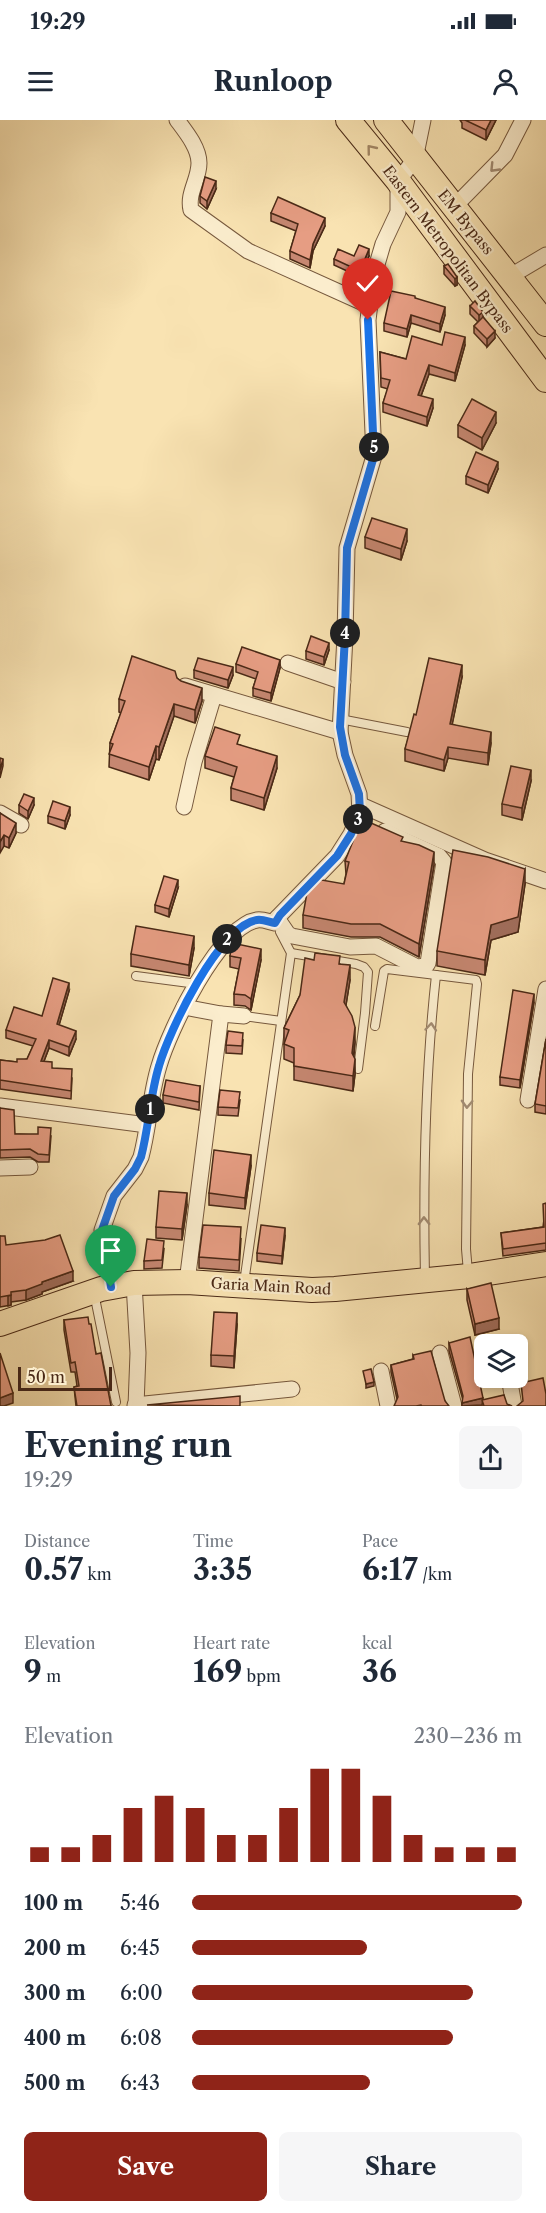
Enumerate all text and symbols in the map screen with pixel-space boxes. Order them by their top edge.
text: 19:29 [30,8,86,35]
icon: menu [24,65,57,98]
text: Runloop [213,65,333,98]
icon: person [489,65,522,98]
one-way arrow [368,145,379,156]
street label: Eastern Metropolitan Bypass [379,161,517,337]
one-way arrow [490,161,501,171]
street label: EM Bypass [434,186,498,258]
pin [342,258,393,320]
icon: check [351,267,384,300]
pin: 5 [359,432,389,462]
text: 5 [370,437,378,457]
pin: 4 [330,618,360,648]
text: 4 [340,623,350,643]
pin: 3 [343,804,373,834]
text: 3 [353,809,363,829]
pin: 2 [212,924,242,954]
text: 2 [222,929,232,949]
one-way arrow [424,1022,437,1031]
pin: 1 [135,1094,165,1124]
text: 1 [146,1099,154,1119]
one-way arrow [460,1099,473,1108]
one-way arrow [418,1217,430,1226]
pin [85,1225,136,1287]
icon: arrive [94,1234,127,1267]
street label: Garia Main Road [210,1273,332,1299]
map controls [474,1334,528,1388]
button: layers [474,1334,528,1388]
scale bar [18,1364,112,1392]
text: 50 m [27,1367,65,1387]
text: Evening run [24,1425,232,1466]
button: share [459,1426,522,1489]
text: 19:29 [24,1468,73,1492]
text: Distance [24,1531,90,1551]
text: Time [193,1531,233,1551]
text: Pace [362,1531,398,1551]
text: 0.57 [24,1551,83,1588]
text: 3:35 [193,1551,252,1588]
text: 6:17 [362,1551,418,1588]
text: km [83,1564,112,1584]
text: /km [418,1564,452,1584]
text: Elevation [24,1633,95,1653]
text: Heart rate [193,1633,270,1653]
text: kcal [362,1633,392,1653]
text: 9 [24,1653,42,1690]
text: 169 [193,1653,242,1690]
text: 36 [362,1653,397,1690]
text: m [42,1666,61,1686]
text: bpm [242,1666,281,1686]
text: Elevation [24,1724,113,1748]
text: 230–236 m [414,1724,522,1748]
text: 100 m [24,1891,83,1915]
text: 5:46 [120,1891,160,1915]
text: 200 m [24,1936,86,1960]
text: 6:45 [120,1936,160,1960]
text: 300 m [24,1981,86,2005]
text: 6:00 [120,1981,163,2005]
text: 400 m [24,2026,86,2050]
text: 6:08 [120,2026,162,2050]
text: 500 m [24,2071,85,2095]
text: 6:43 [120,2071,160,2095]
button: Save [24,2132,267,2201]
button: Share [279,2132,522,2201]

